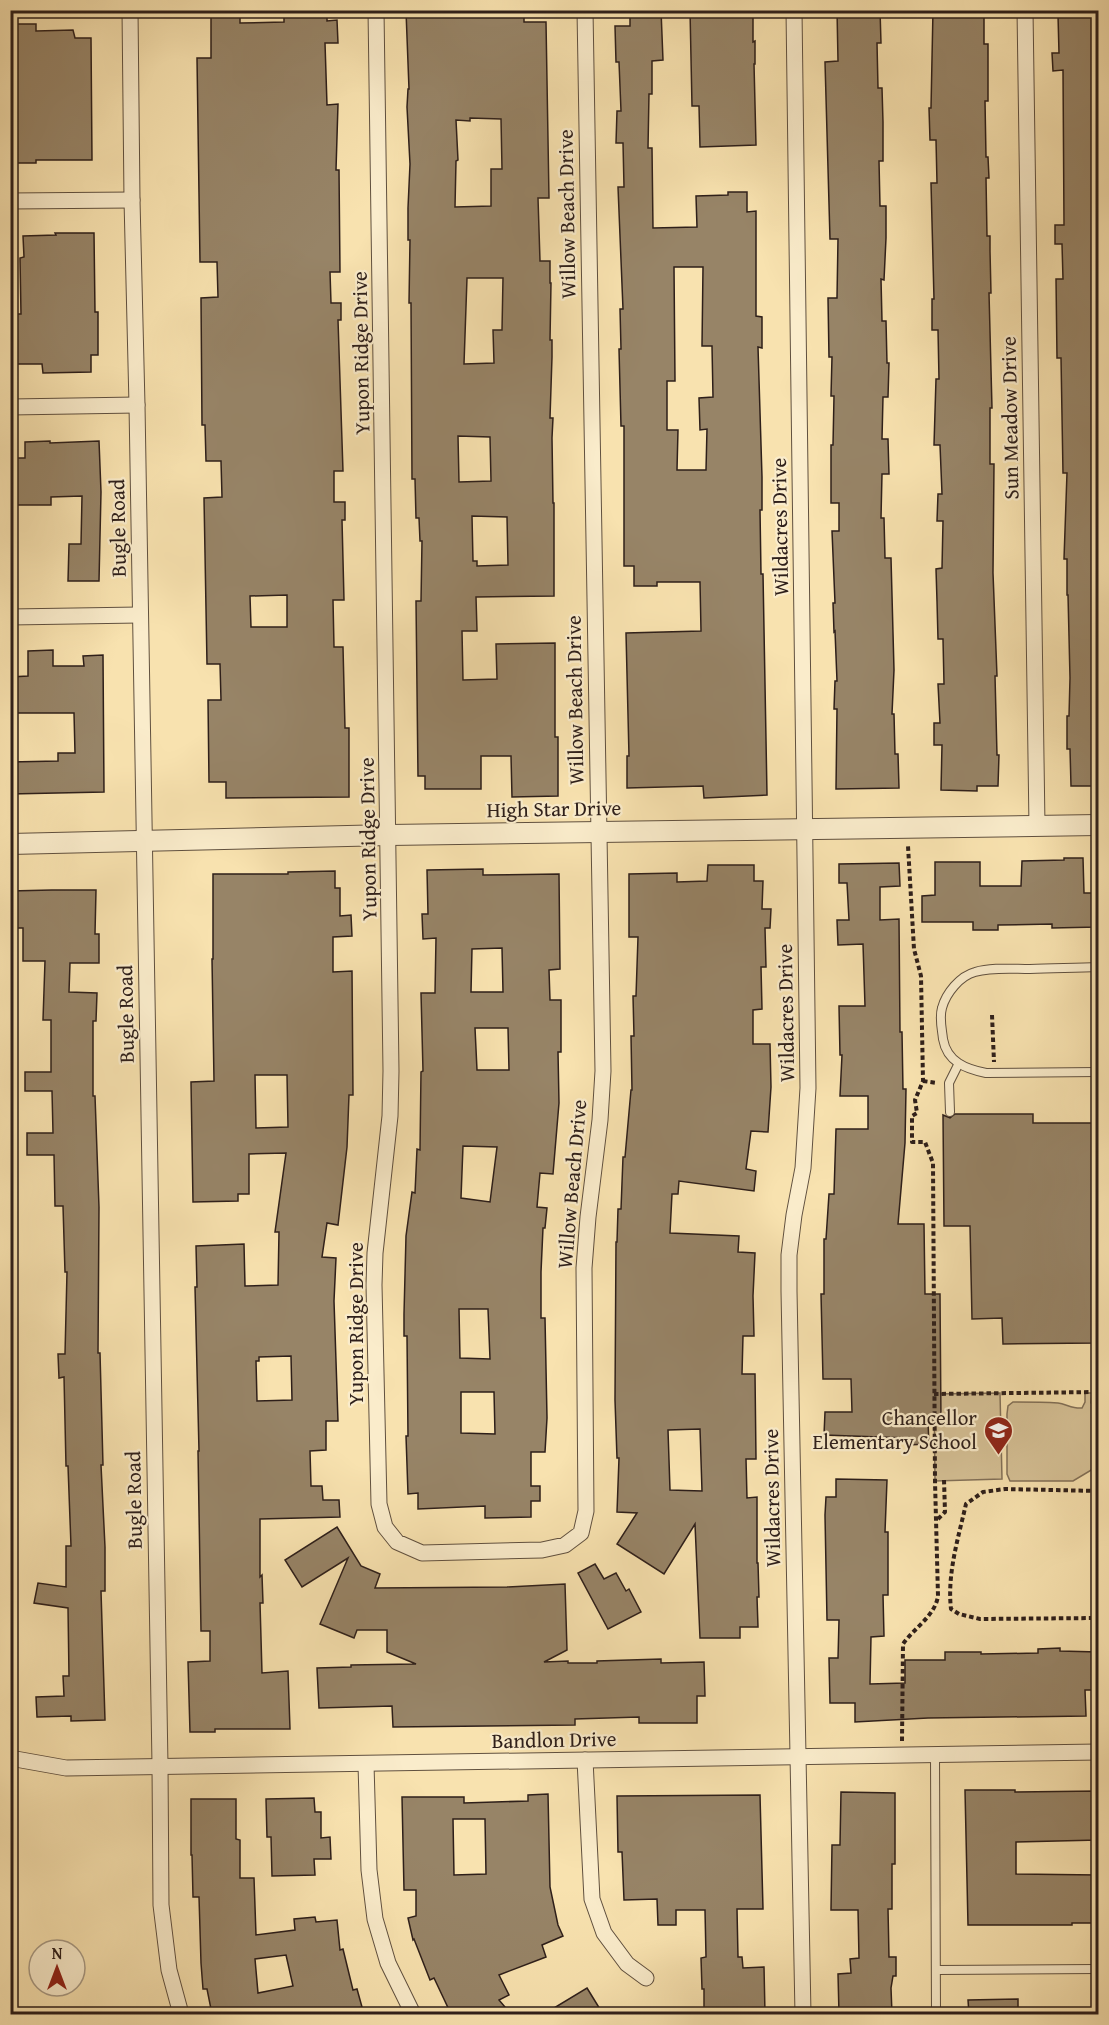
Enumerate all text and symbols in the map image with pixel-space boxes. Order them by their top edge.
street label: Willow Beach Drive [550,129,583,299]
street label: Yupon Ridge Drive [344,271,377,435]
street label: Sun Meadow Drive [993,336,1026,500]
street label: Wildacres Drive [763,457,796,596]
street label: Bugle Road [101,478,134,577]
street label: Willow Beach Drive [558,615,591,785]
street label: Yupon Ridge Drive [351,757,384,921]
street label: High Star Drive [486,792,622,825]
street label: Wildacres Drive [769,943,802,1082]
street label: Bugle Road [109,964,142,1063]
street label: Willow Beach Drive [549,1098,594,1270]
street label: Yupon Ridge Drive [340,1242,371,1406]
place label: Chancellor Elementary School [812,1402,977,1457]
school or university icon: Chancellor Elementary School [982,1414,1014,1456]
street label: Wildacres Drive [755,1428,788,1567]
street label: Bugle Road [117,1450,150,1549]
street label: Bandlon Drive [491,1723,617,1756]
north arrow [27,1938,87,1998]
text: N [52,1941,63,1965]

